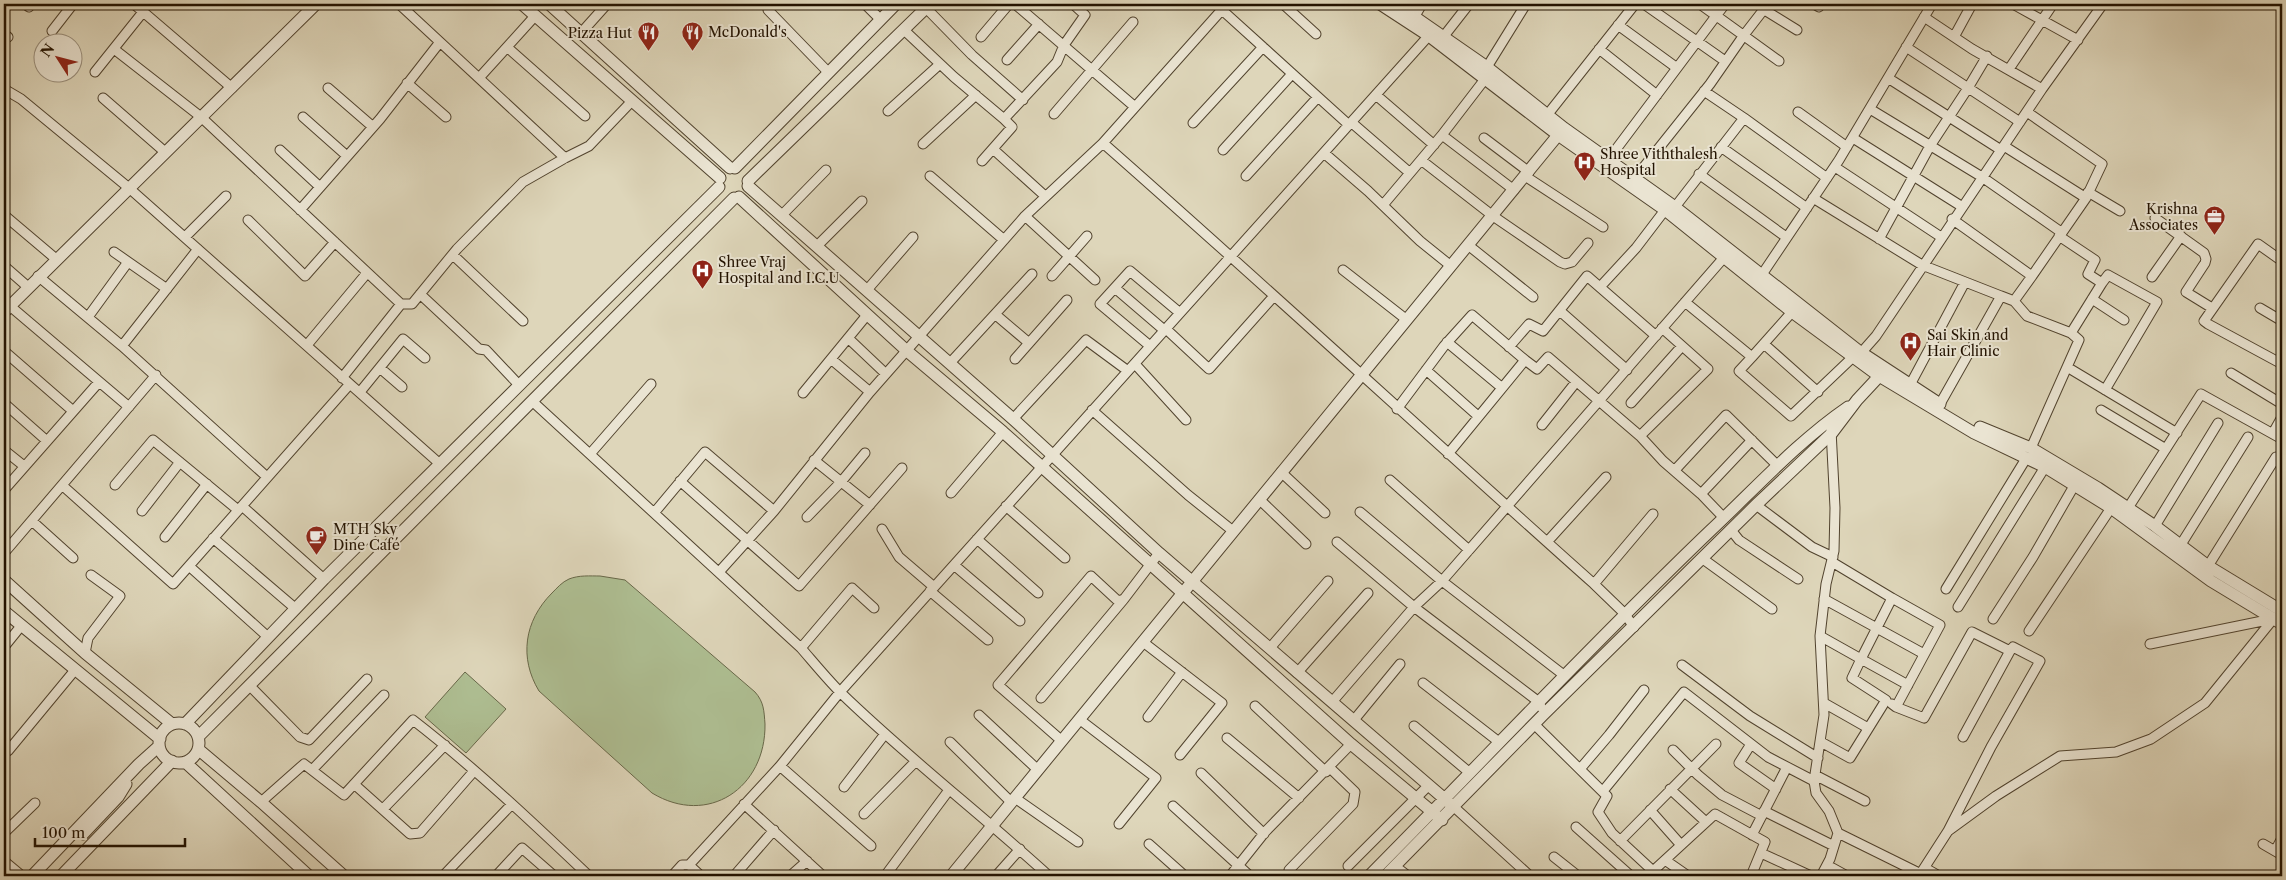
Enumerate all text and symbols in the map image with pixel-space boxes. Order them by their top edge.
restaurant icon: McDonald's [680,20,704,51]
restaurant icon: Pizza Hut [636,21,660,52]
place label: McDonald's [708,23,787,41]
place label: Pizza Hut [568,24,632,42]
north arrow [32,32,82,82]
text: N [37,40,58,61]
place label: Shree Viththalesh Hospital [1600,145,1718,179]
hospital icon: Shree Viththalesh Hospital [1572,150,1596,181]
place label: Krishna Associates [2128,200,2199,234]
office icon: Krishna Associates [2202,205,2226,236]
place label: Shree Vraj Hospital and I.C.U [718,253,840,287]
hospital icon: Shree Vraj Hospital and I.C.U [690,258,714,289]
place label: Sai Skin and Hair Clinic [1927,326,2009,360]
hospital icon: Sai Skin and Hair Clinic [1899,331,1923,362]
place label: MTH Sky Dine Café [333,520,400,554]
cafe icon: MTH Sky Dine Café [305,525,329,556]
scale bar [35,815,185,847]
text: 100 m [42,823,85,842]

